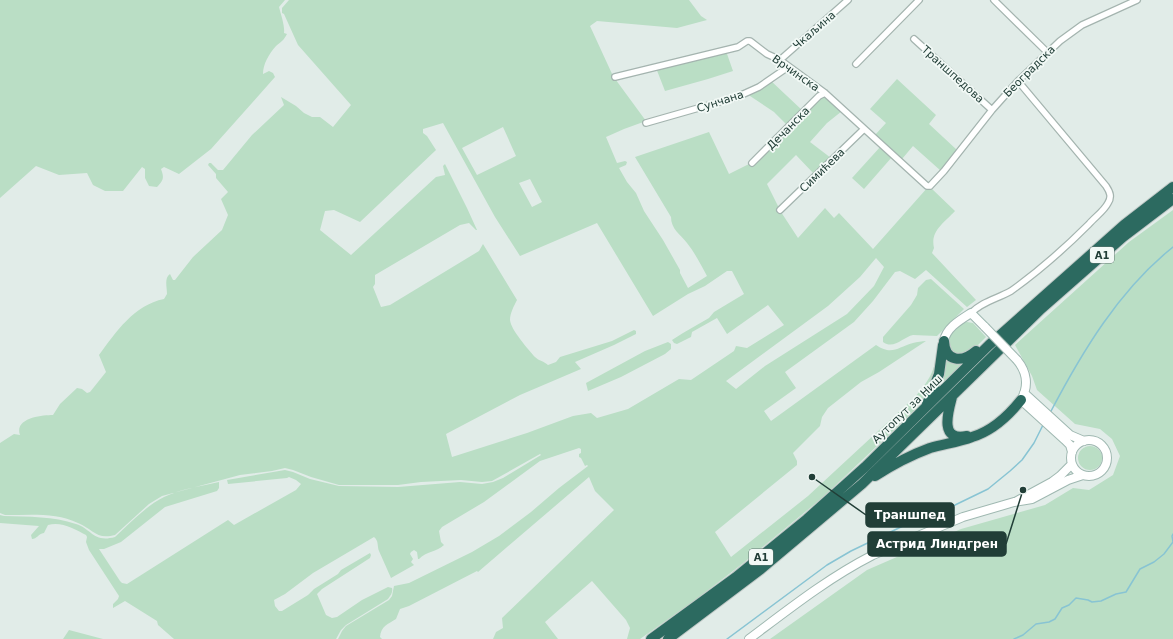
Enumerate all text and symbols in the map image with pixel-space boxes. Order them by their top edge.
street label: Чкаљина [790,8,838,52]
street label: Траншпедова [918,42,986,106]
street label: Београдска [1001,43,1058,100]
street label: Врчинска [770,52,822,94]
street label: Сунчана [695,88,745,115]
street label: Дечанска [764,104,812,152]
street label: Симићева [797,146,848,195]
road number: A1 [1090,247,1114,263]
street label: Аутопут за Ниш [870,373,945,446]
callout: Траншпед [866,503,954,527]
text: Траншпед [874,508,946,522]
callout: Астрид Линдгрен [868,532,1006,556]
text: Астрид Линдгрен [876,537,998,551]
road number: A1 [749,549,773,565]

